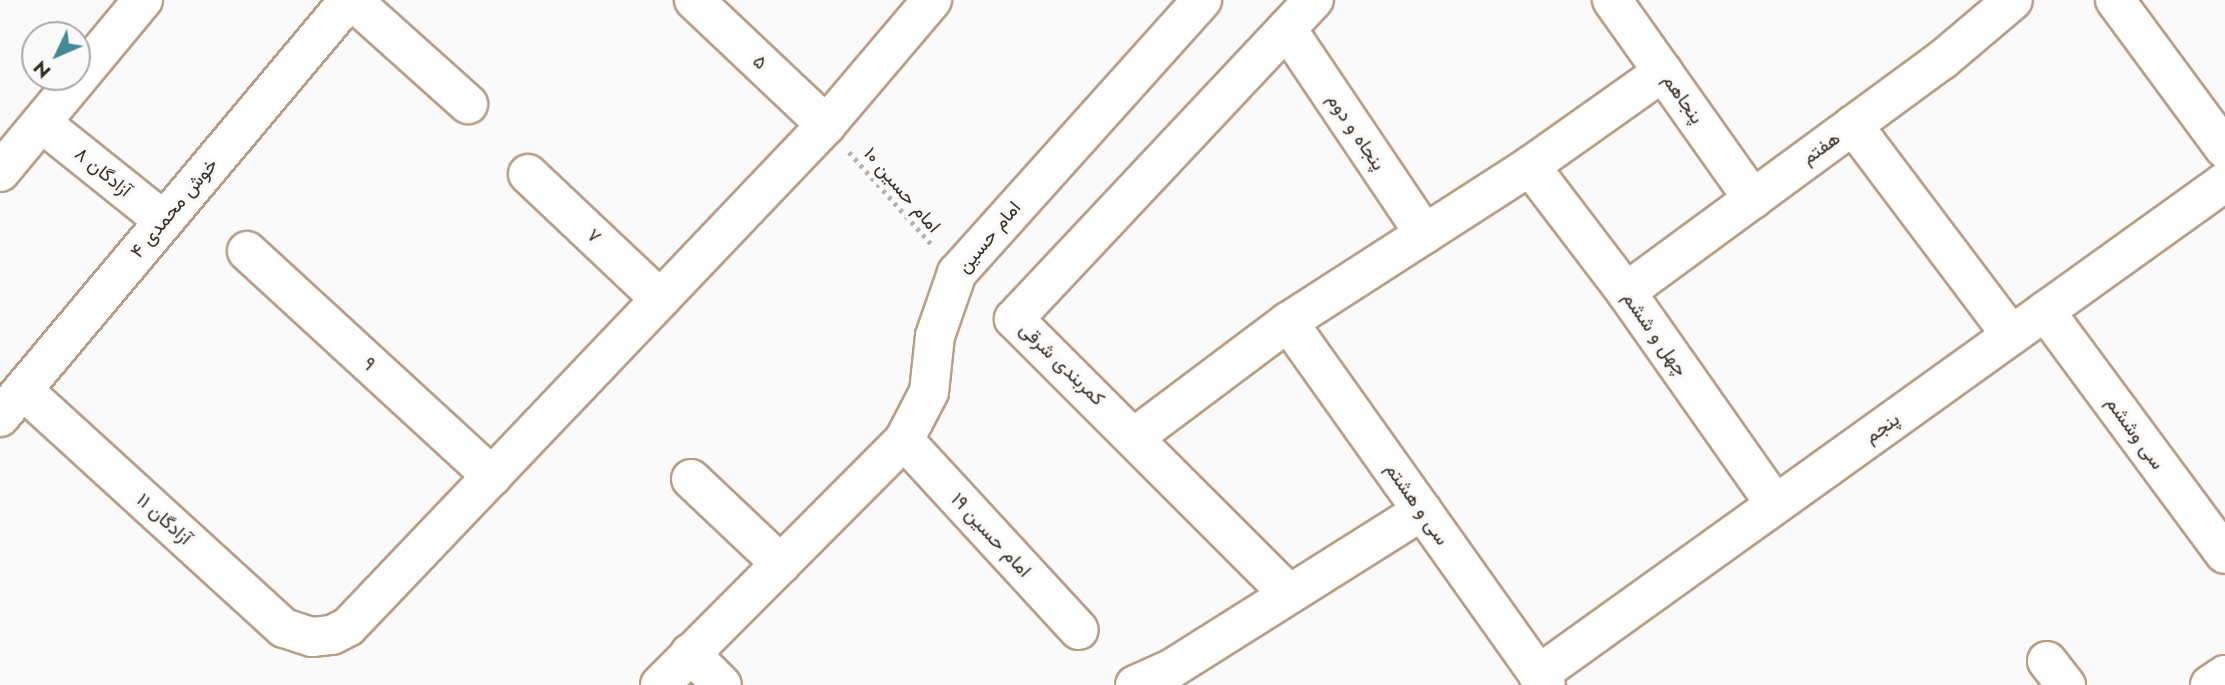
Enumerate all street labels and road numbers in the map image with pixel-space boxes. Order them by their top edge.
street label: ۵ [748,50,772,74]
street label: پنجاهم [1658,70,1708,128]
street label: پنجاه و دوم [1322,89,1390,175]
street label: هفتم [1798,127,1844,169]
street label: آزادگان ۸ [70,142,136,202]
street label: امام حسین ۱۰ [859,143,945,237]
street label: خوش محمدی ۴ [126,153,222,263]
street label: امام حسین [952,197,1026,277]
street label: ۷ [582,224,606,248]
street label: چهل و ششم [1618,287,1692,381]
street label: کمربندی شرقی [1015,318,1109,410]
street label: ۹ [358,353,380,375]
street label: سی وششم [2101,392,2169,474]
street label: پنجم [1860,408,1904,448]
street label: سی و هشتم [1380,458,1454,550]
street label: امام حسین ۱۹ [946,488,1036,582]
street label: آزادگان ۱۱ [132,489,196,549]

